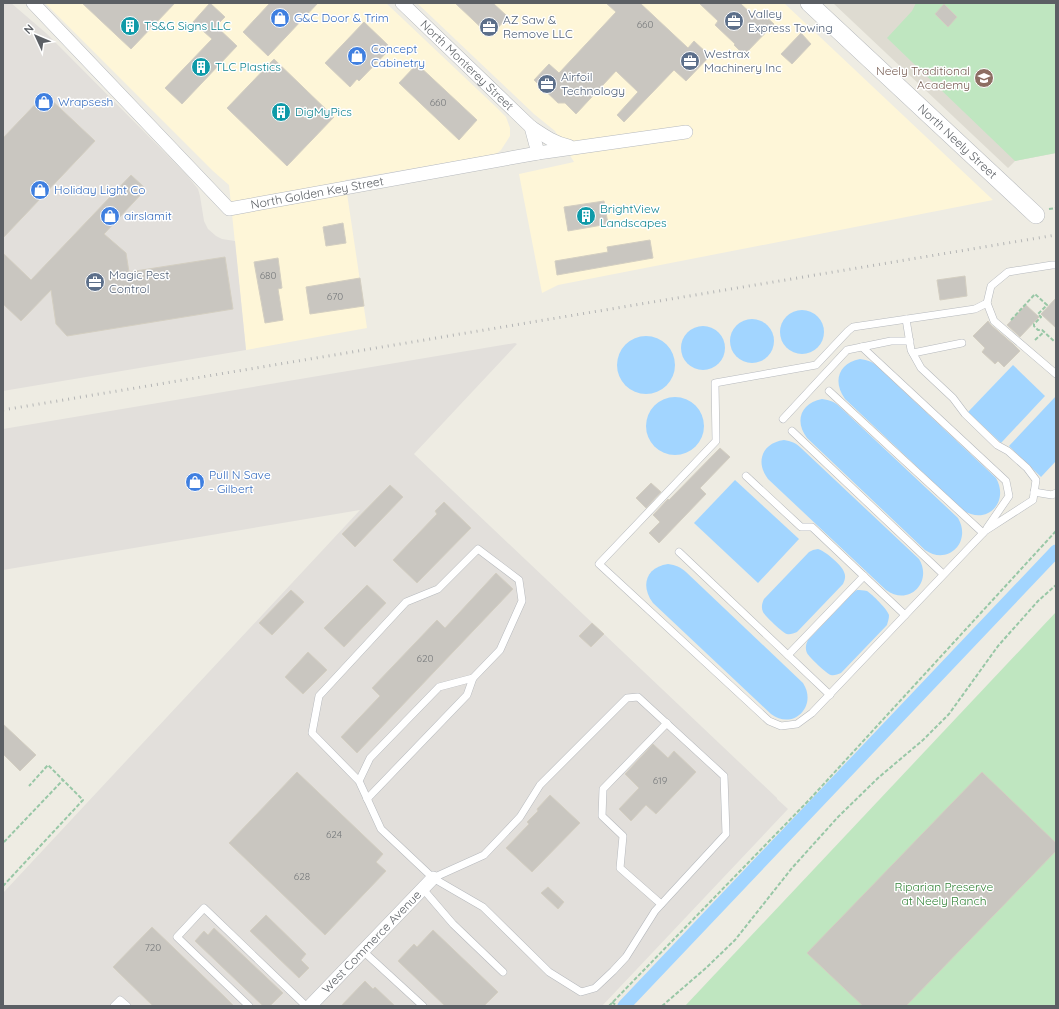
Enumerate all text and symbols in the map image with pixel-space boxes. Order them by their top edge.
place label: Valley Express Towing [748,6,833,35]
shop icon: G&C Door & Trim [269,7,291,29]
place label: G&C Door & Trim [294,10,389,25]
office icon: Valley Express Towing [723,10,745,32]
place label: AZ Saw & Remove LLC [503,12,573,41]
building icon: TS&G Signs LLC [119,15,141,37]
north arrow [16,16,56,56]
office icon: AZ Saw & Remove LLC [478,16,500,38]
street label: North Monterey Street [417,17,517,113]
place label: TS&G Signs LLC [144,18,231,33]
house number: 660 [637,18,653,31]
text: N [21,21,37,37]
place label: Concept Cabinetry [371,41,425,70]
shop icon: Concept Cabinetry [346,45,368,67]
place label: Westrax Machinery Inc [704,46,781,75]
office icon: Westrax Machinery Inc [679,50,701,72]
building icon: TLC Plastics [190,56,212,78]
place label: TLC Plastics [215,59,281,74]
place label: Neely Traditional Academy [876,63,970,92]
school or university icon: Neely Traditional Academy [973,67,995,89]
place label: Airfoil Technology [561,69,625,98]
office icon: Airfoil Technology [536,73,558,95]
shop icon: Wrapsesh [33,91,55,113]
place label: Wrapsesh [58,94,113,109]
house number: 660 [430,96,446,109]
building icon: DigMyPics [270,101,292,123]
street label: North Neely Street [915,101,1000,182]
place label: DigMyPics [295,104,352,119]
street label: North Golden Key Street [249,173,385,212]
shop icon: Holiday Light Co [29,179,51,201]
place label: Holiday Light Co [54,182,146,197]
place label: BrightView Landscapes [600,201,667,230]
shop icon: airslamit [99,205,121,227]
building icon: BrightView Landscapes [575,205,597,227]
place label: airslamit [124,208,172,223]
place label: Magic Pest Control [109,267,169,296]
house number: 680 [260,269,276,282]
office icon: Magic Pest Control [84,271,106,293]
house number: 670 [327,290,343,303]
place label: Pull N Save - Gilbert [209,467,271,496]
shop icon: Pull N Save - Gilbert [184,471,206,493]
house number: 620 [417,652,433,665]
house number: 619 [653,774,668,787]
house number: 624 [326,828,342,841]
house number: 628 [294,870,310,883]
park label: Riparian Preserve at Neely Ranch [895,879,994,908]
street label: West Commerce Avenue [319,887,424,996]
house number: 720 [145,941,161,954]

